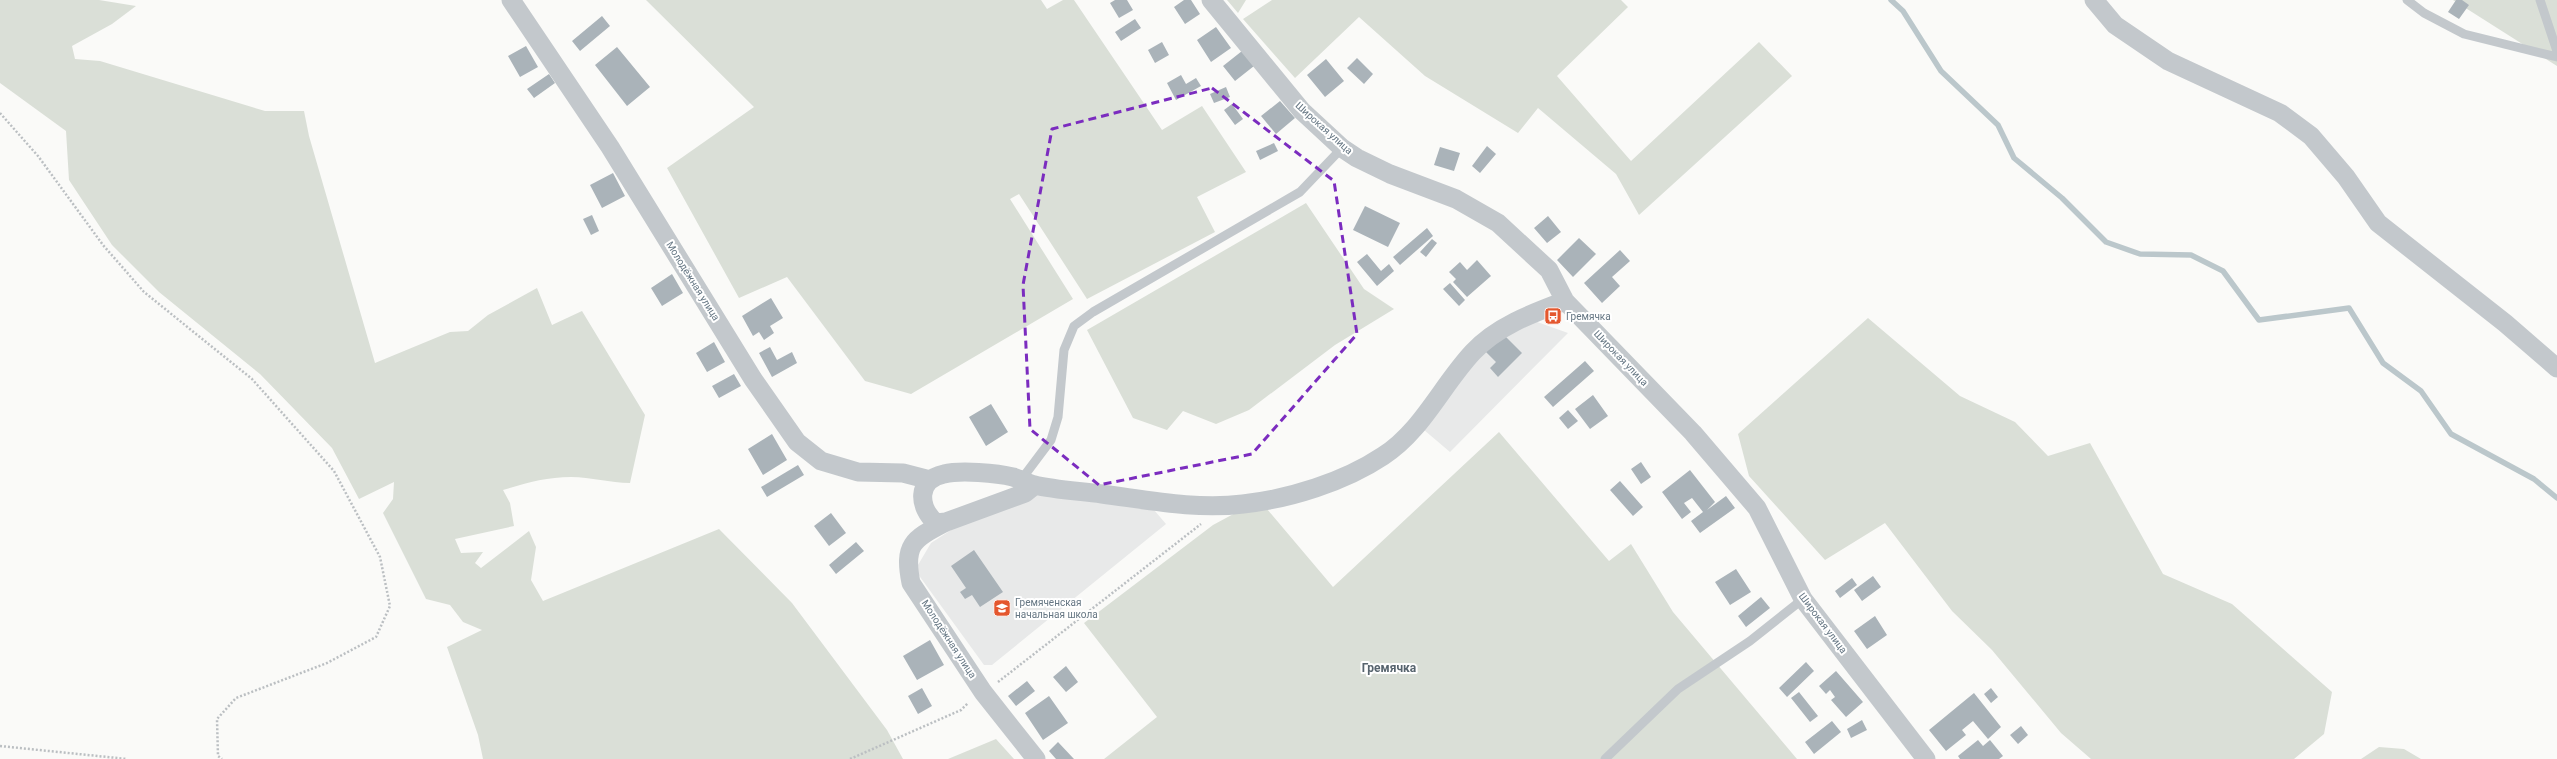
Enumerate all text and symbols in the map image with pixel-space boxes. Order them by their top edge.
street label: Широкая улица [1293,100,1355,156]
street label: Молодёжная улица [664,239,722,323]
bus stop icon: Гремячка [1543,306,1563,326]
place label: Гремячка [1566,311,1611,322]
street label: Широкая улица [1592,328,1650,388]
street label: Широкая улица [1797,591,1849,655]
place label: Гремяченская начальная школа [1015,597,1098,620]
street label: Молодёжная улица [920,598,978,680]
school or university icon: Гремяченская начальная школа [992,598,1012,618]
district label: Гремячка [1362,661,1417,675]

